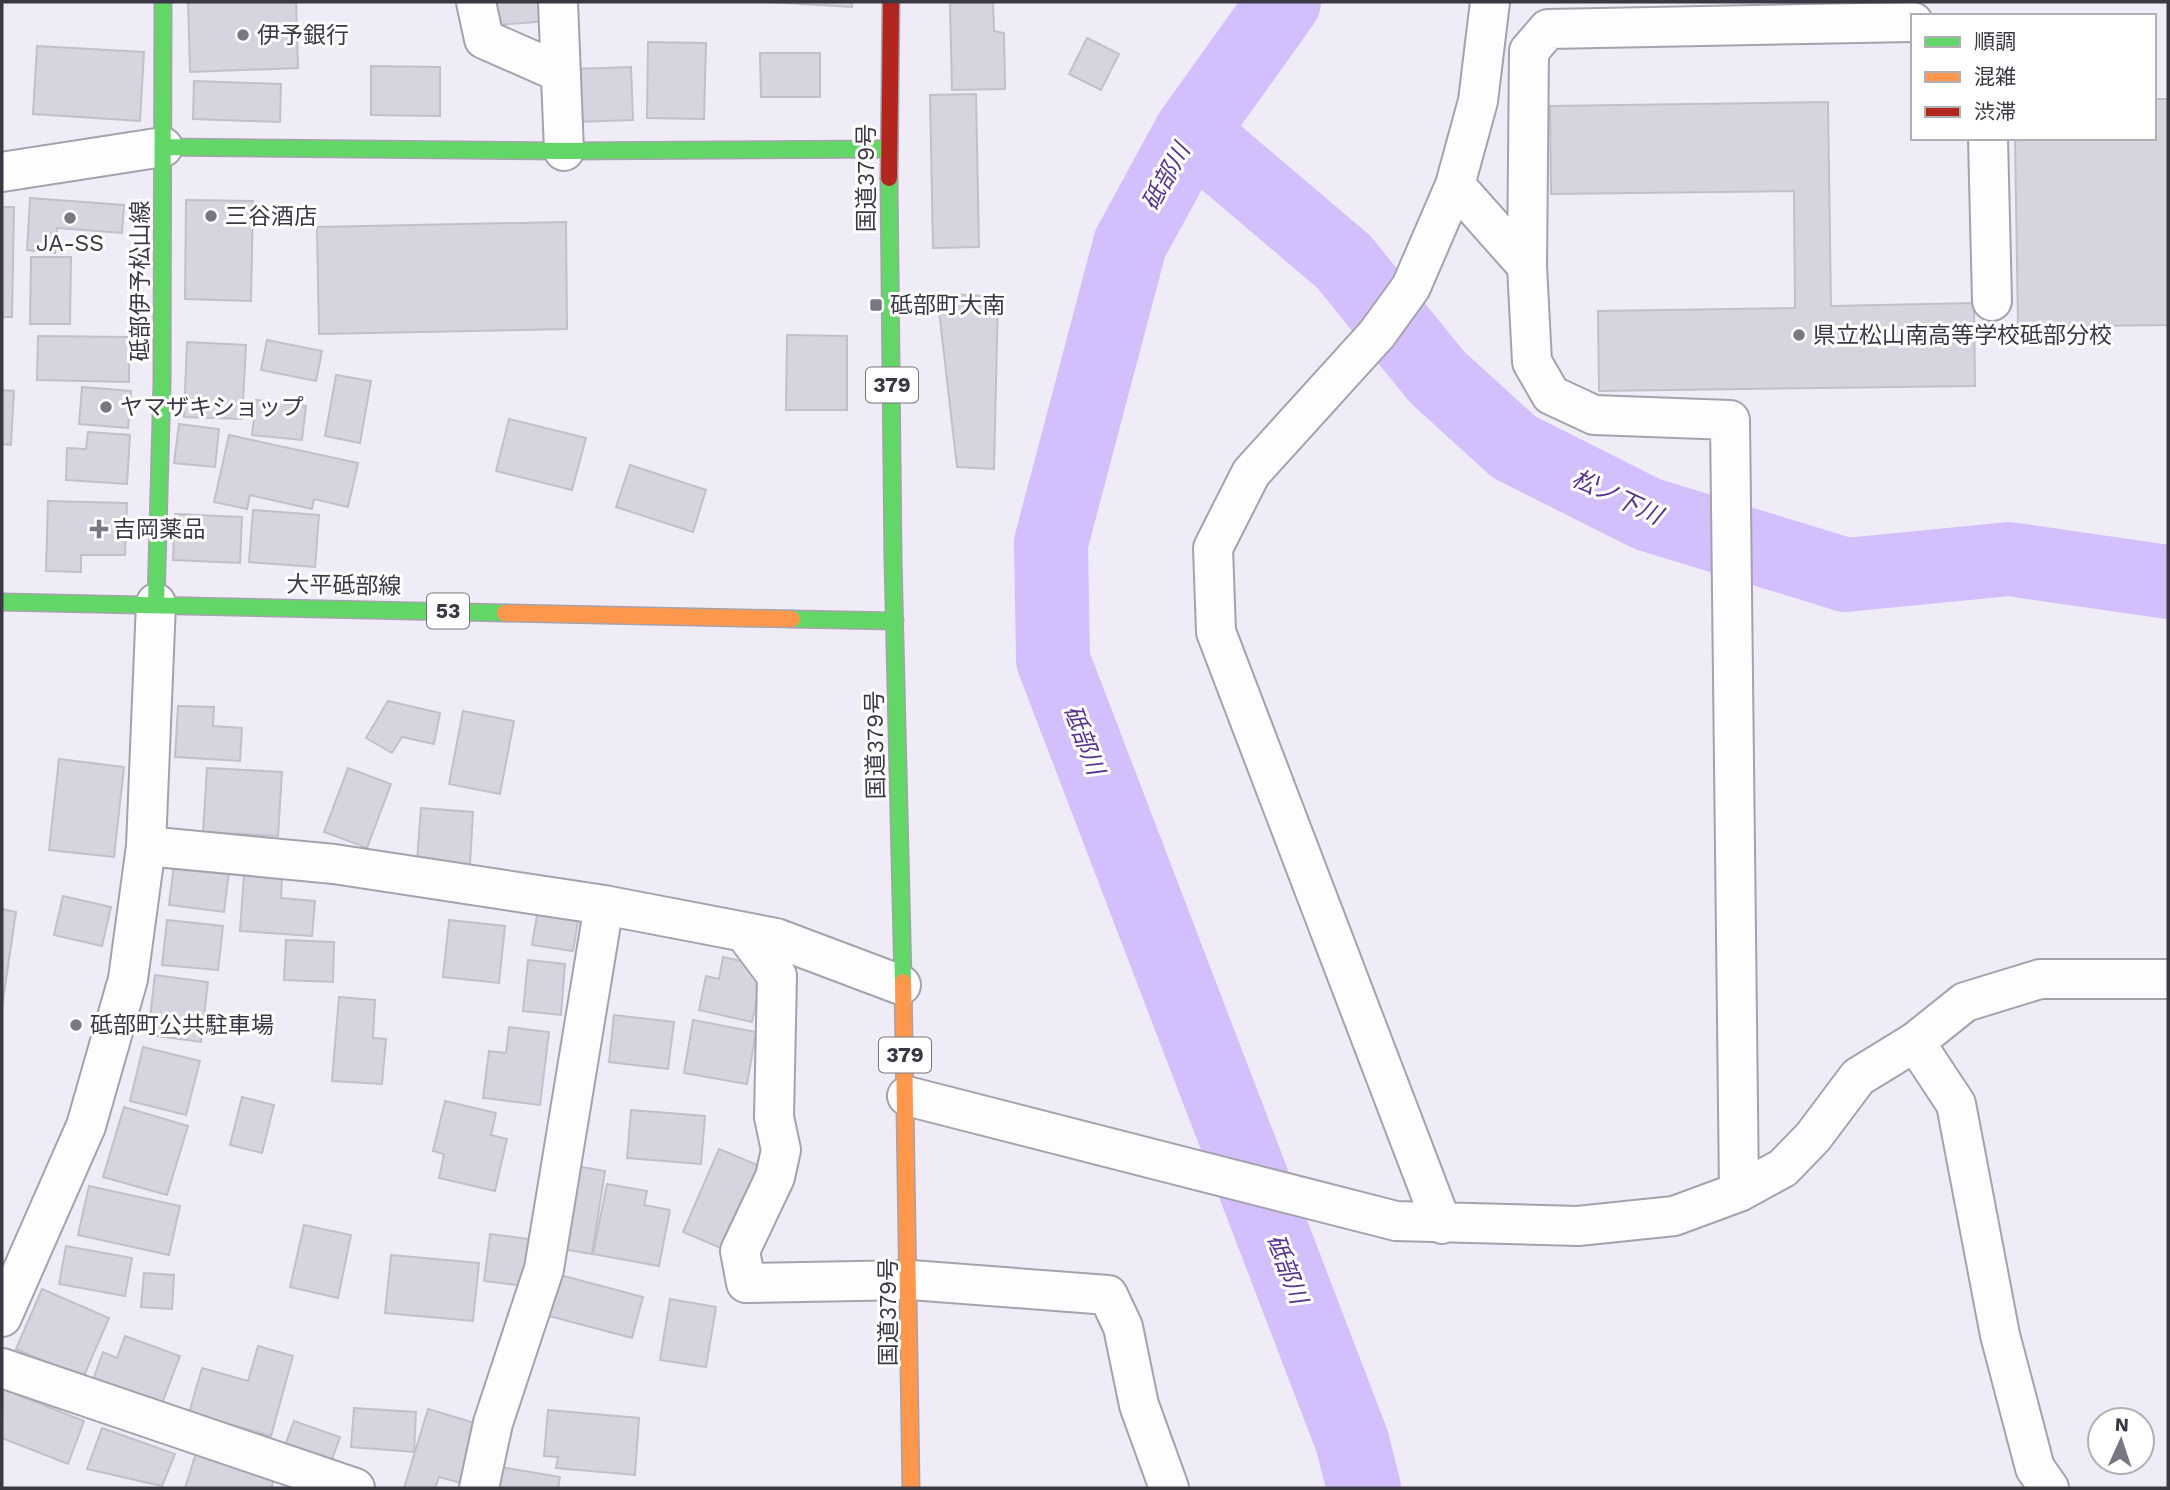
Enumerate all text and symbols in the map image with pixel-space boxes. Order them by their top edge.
legend [1911,14,2156,140]
place label: 伊予銀行 [257,22,349,49]
marker: 伊予銀行 [235,27,251,43]
text: 順調 [1974,29,2016,54]
text: 混雑 [1974,64,2016,89]
text: 渋滞 [1974,99,2016,124]
street label: 国道379号 [853,124,880,232]
water label: 砥部川 [1136,136,1197,215]
street label: 砥部伊予松山線 [127,201,154,362]
place label: 三谷酒店 [225,203,317,230]
marker: 三谷酒店 [203,208,219,224]
marker: JA-SS [62,210,78,226]
place label: JA-SS [36,230,104,257]
place label: 砥部町大南 [890,292,1005,319]
marker: 砥部町大南 [868,297,884,313]
place label: 県立松山南高等学校砥部分校 [1813,322,2112,349]
marker: 県立松山南高等学校砥部分校 [1791,327,1807,343]
road number: 379 [866,368,918,402]
place label: ヤマザキショップ [120,394,304,421]
marker: ヤマザキショップ [98,399,114,415]
water label: 松ノ下川 [1568,464,1669,531]
place label: 吉岡薬品 [113,516,205,543]
marker: 吉岡薬品 [91,521,107,537]
street label: 大平砥部線 [286,571,402,600]
road number: 53 [427,594,469,628]
street label: 国道379号 [861,690,890,800]
water label: 砥部川 [1058,701,1111,781]
place label: 砥部町公共駐車場 [90,1012,274,1039]
marker: 砥部町公共駐車場 [68,1017,84,1033]
road number: 379 [879,1038,931,1072]
water label: 砥部川 [1261,1230,1314,1310]
street label: 国道379号 [875,1258,902,1366]
north arrow [2086,1406,2156,1476]
text: N [2114,1413,2130,1436]

